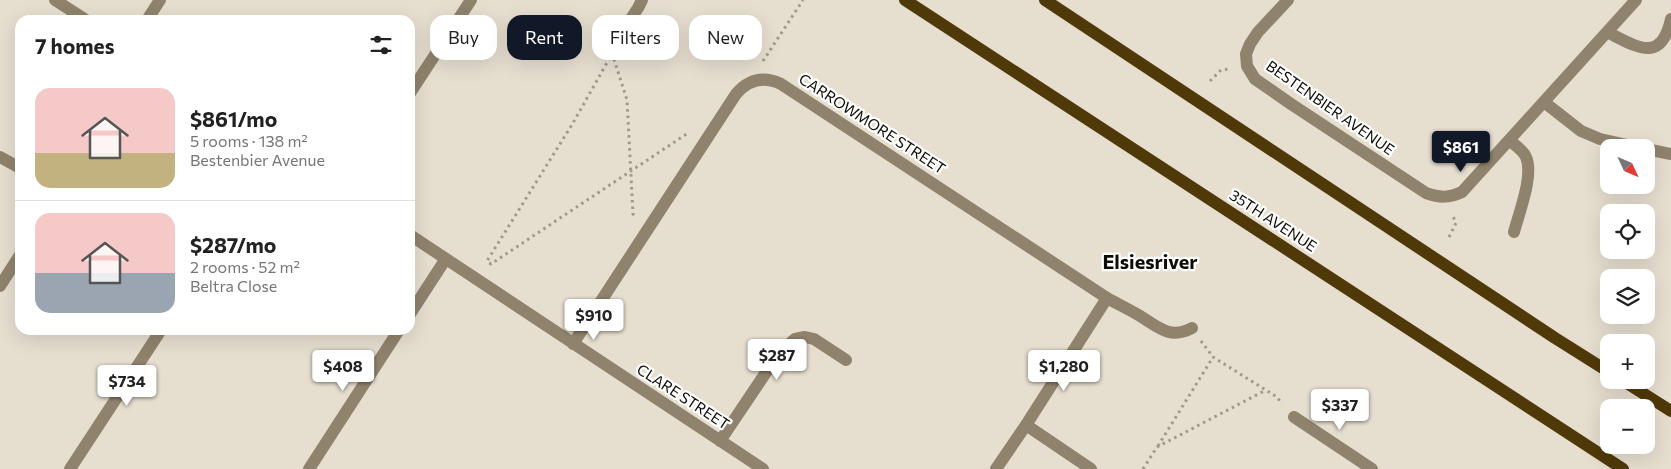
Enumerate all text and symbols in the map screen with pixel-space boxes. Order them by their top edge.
chip: Buy [430,15,497,60]
chip: Rent [507,15,582,60]
chip: Filters [592,15,679,60]
chip: New [689,15,762,60]
icon: filters [367,31,395,59]
text: 7 homes [35,33,114,58]
street label: BESTENBIER AVENUE [1263,56,1398,158]
street label: CARROWMORE STREET [796,69,949,177]
text: $861/mo [190,106,277,131]
icon: home [75,108,135,168]
pin: $861 [1431,130,1491,173]
text: 5 rooms · 138 m² [190,131,308,150]
text: $861 [1443,137,1479,156]
north arrow [1600,139,1655,194]
map controls [1600,139,1655,454]
text: Bestenbier Avenue [190,150,325,169]
street label: 35TH AVENUE [1227,185,1321,255]
button: locate [1600,204,1655,259]
text: $287/mo [190,232,276,257]
icon: home [75,233,135,293]
district label: Elsiesriver [1102,249,1198,273]
text: 2 rooms · 52 m² [190,257,300,276]
button: layers [1600,269,1655,324]
text: Beltra Close [190,276,277,295]
pin: $910 [564,298,624,341]
text: $910 [576,305,612,324]
button: + [1600,334,1655,389]
pin: $287 [747,338,807,381]
text: $287 [759,345,795,364]
pin: $408 [313,350,373,392]
pin: $1,280 [1023,350,1105,392]
text: $408 [323,356,363,375]
text: $1,280 [1039,356,1089,375]
street label: CLARE STREET [634,360,734,433]
pin: $734 [97,364,157,407]
text: $734 [108,371,146,390]
pin: $337 [1310,388,1370,431]
text: $337 [1322,395,1358,414]
button: − [1600,399,1655,454]

